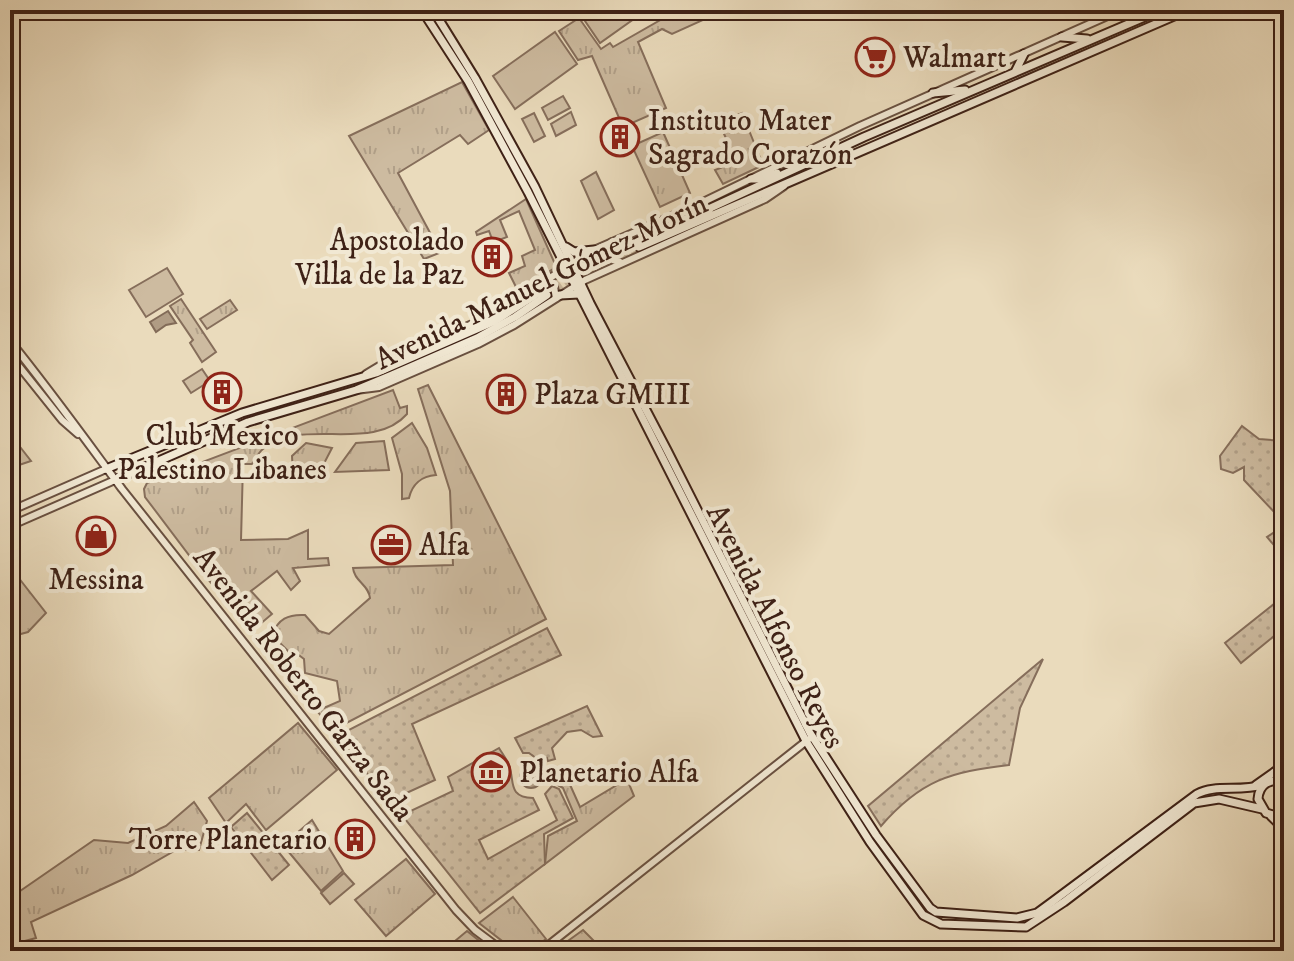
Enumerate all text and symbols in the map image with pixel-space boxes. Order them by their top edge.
supermarket icon: Walmart [854,36,896,78]
place label: Walmart [902,40,1007,77]
place label: Instituto Mater Sagrado Corazón [648,103,853,174]
building icon: Instituto Mater Sagrado Corazón [599,116,641,158]
street label: Avenida Manuel Gómez Morín [369,185,714,379]
place label: Apostolado Villa de la Paz [294,223,464,294]
building icon: Apostolado Villa de la Paz [471,236,513,278]
building icon: Club Mexico Palestino Libanes [201,371,243,413]
building icon: Plaza GMIII [485,373,527,415]
place label: Plaza GMIII [534,377,691,414]
place label: Club Mexico Palestino Libanes [117,418,327,489]
street label: Avenida Alfonso Reyes [697,498,852,755]
shop icon: Messina [75,515,117,557]
office icon: Alfa [370,524,412,566]
place label: Alfa [419,528,470,565]
street label: Avenida Roberto Garza Sada [184,541,421,830]
place label: Messina [48,562,144,599]
museum icon: Planetario Alfa [470,751,512,793]
place label: Planetario Alfa [519,755,699,792]
building icon: Torre Planetario [334,818,376,860]
place label: Torre Planetario [129,822,327,859]

